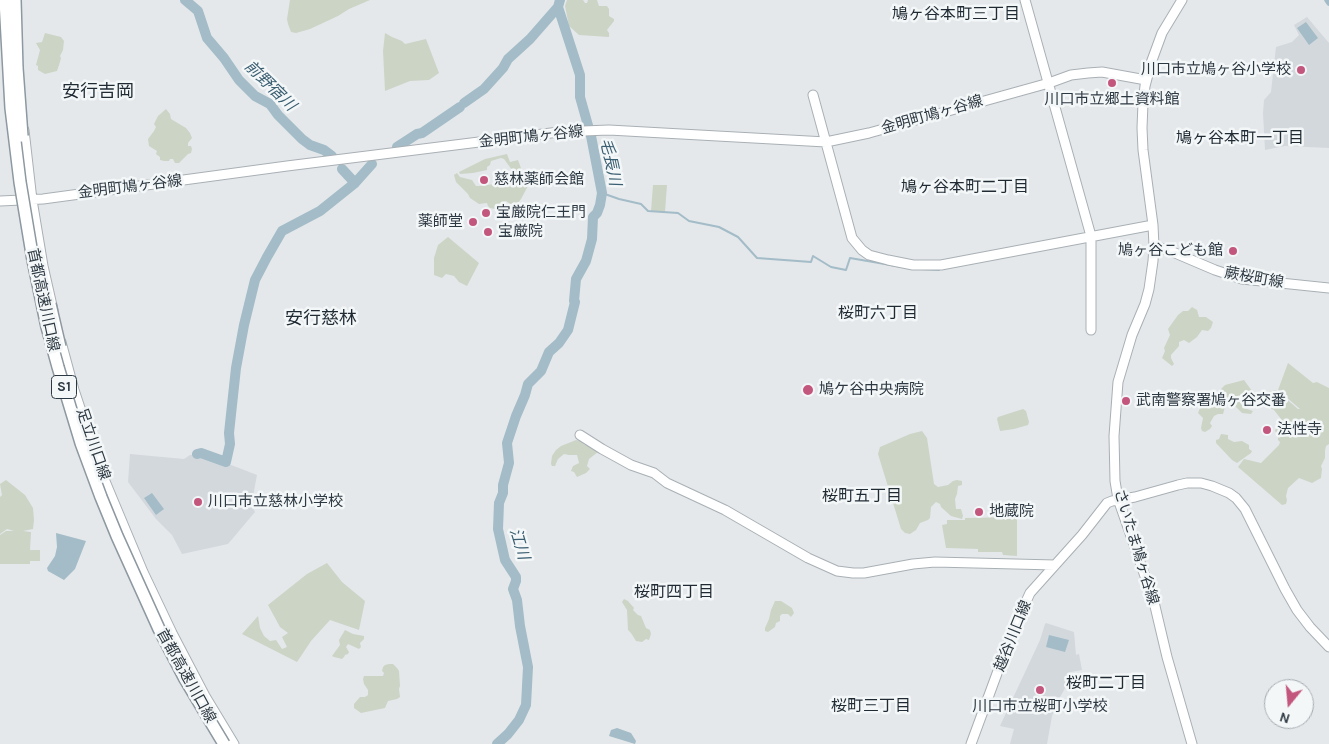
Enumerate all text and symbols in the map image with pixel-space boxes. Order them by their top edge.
district label: 鳩ヶ谷本町三丁目 [892,4,1020,24]
water label: 前野宿川 [240,57,300,115]
place label: 川口市立鳩ヶ谷小学校 [1141,61,1291,79]
marker: 川口市立鳩ヶ谷小学校 [1295,64,1307,76]
marker: 川口市立郷土資料館 [1106,77,1118,89]
district label: 安行吉岡 [62,81,134,103]
place label: 川口市立郷土資料館 [1045,91,1179,109]
street label: 金明町鳩ヶ谷線 [879,92,985,138]
street label: 金明町鳩ヶ谷線 [478,123,584,151]
district label: 鳩ヶ谷本町一丁目 [1176,128,1304,148]
water label: 毛長川 [596,137,624,187]
place label: 慈林薬師会館 [494,171,584,189]
street label: 金明町鳩ヶ谷線 [77,172,183,202]
marker: 慈林薬師会館 [478,174,490,186]
district label: 鳩ヶ谷本町二丁目 [901,177,1029,197]
place label: 宝厳院仁王門 [496,204,586,222]
marker: 宝厳院仁王門 [480,207,492,219]
place label: 薬師堂 [418,213,463,231]
marker: 薬師堂 [467,216,479,228]
place label: 宝厳院 [498,223,543,241]
marker: 宝厳院 [482,226,494,238]
place label: 鳩ヶ谷こども館 [1118,242,1223,260]
marker: 鳩ヶ谷こども館 [1227,245,1239,257]
street label: 首都高速川口線 [23,247,63,353]
street label: 蕨桜町線 [1223,264,1285,292]
district label: 桜町六丁目 [838,303,918,323]
district label: 安行慈林 [285,308,357,330]
road number: S1 [52,376,76,398]
place label: 鳩ケ谷中央病院 [819,381,924,399]
marker: 鳩ケ谷中央病院 [801,383,815,397]
place label: 武南警察署鳩ヶ谷交番 [1136,392,1286,410]
marker: 武南警察署鳩ヶ谷交番 [1120,395,1132,407]
street label: 足立川口線 [72,406,114,482]
place label: 法性寺 [1277,421,1322,439]
marker: 法性寺 [1261,424,1273,436]
district label: 桜町五丁目 [822,486,902,506]
street label: さいたま鳩ヶ谷線 [1110,487,1162,607]
place label: 川口市立慈林小学校 [208,493,343,511]
marker: 川口市立慈林小学校 [192,496,204,508]
place label: 地蔵院 [989,503,1034,521]
marker: 地蔵院 [973,506,985,518]
water label: 江川 [505,526,533,562]
district label: 桜町四丁目 [634,582,714,602]
street label: 越谷川口線 [991,598,1035,674]
street label: 首都高速川口線 [153,626,219,726]
district label: 桜町二丁目 [1066,673,1146,693]
north arrow [1264,679,1314,729]
marker: 川口市立桜町小学校 [1034,684,1046,696]
district label: 桜町三丁目 [831,696,911,716]
place label: 川口市立桜町小学校 [973,698,1107,716]
text: N [1277,708,1292,727]

